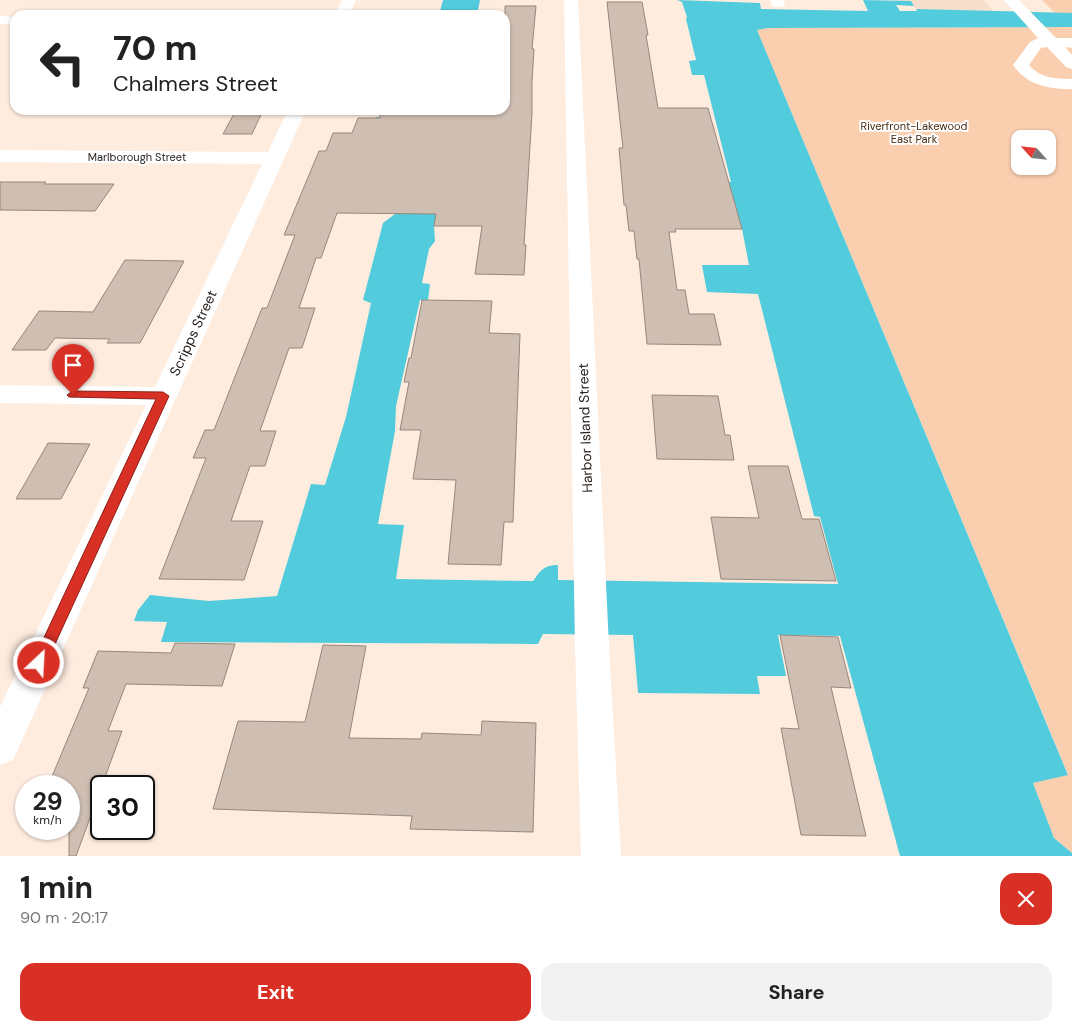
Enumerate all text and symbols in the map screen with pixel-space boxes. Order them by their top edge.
text: 70 m [113,25,197,71]
icon: left [30,30,95,95]
text: Chalmers Street [113,69,278,98]
park label: Riverfront-Lakewood East Park [861,119,967,146]
north arrow [1011,130,1056,175]
map controls [1011,130,1056,175]
street label: Marlborough Street [88,150,186,164]
street label: Scripps Street [165,287,221,379]
pin [52,344,94,395]
icon: arrive [59,351,87,379]
street label: Harbor Island Street [574,363,596,493]
position arrow [12,636,64,688]
speed limit sign: 30 [90,775,155,840]
text: 29 [32,785,63,818]
text: km/h [33,812,62,828]
text: 1 min [20,868,93,907]
button: close [1000,873,1052,925]
text: 90 m · 20:17 [20,907,108,928]
button: Exit [20,963,531,1021]
button: Share [541,963,1052,1021]

